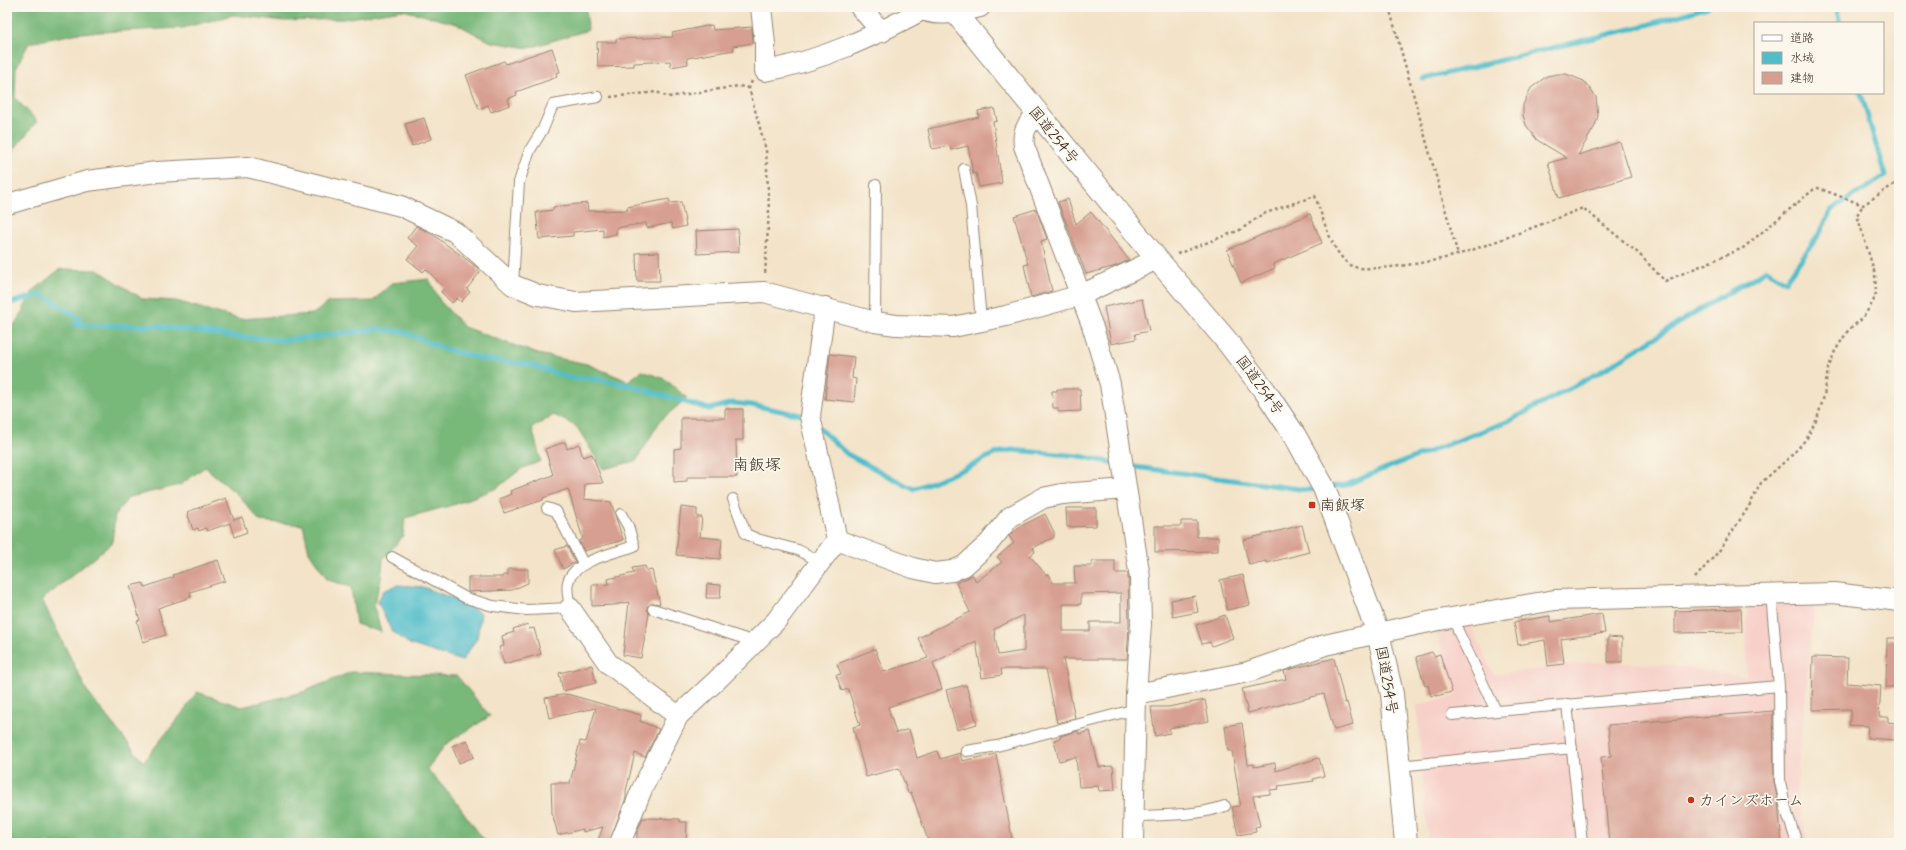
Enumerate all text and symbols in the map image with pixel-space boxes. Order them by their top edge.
legend [1754,22,1884,94]
text: 道路 [1790,31,1814,47]
text: 水域 [1790,51,1814,67]
text: 建物 [1790,71,1814,87]
street label: 国道254号 [1024,102,1083,169]
street label: 国道254号 [1231,352,1288,419]
district label: 南飯塚 [733,455,781,476]
place label: 南飯塚 [1320,496,1365,516]
marker: 南飯塚 [1307,500,1317,510]
street label: 国道254号 [1370,644,1402,716]
place label: カインズホーム [1699,791,1803,811]
marker: カインズホーム [1686,795,1696,805]

